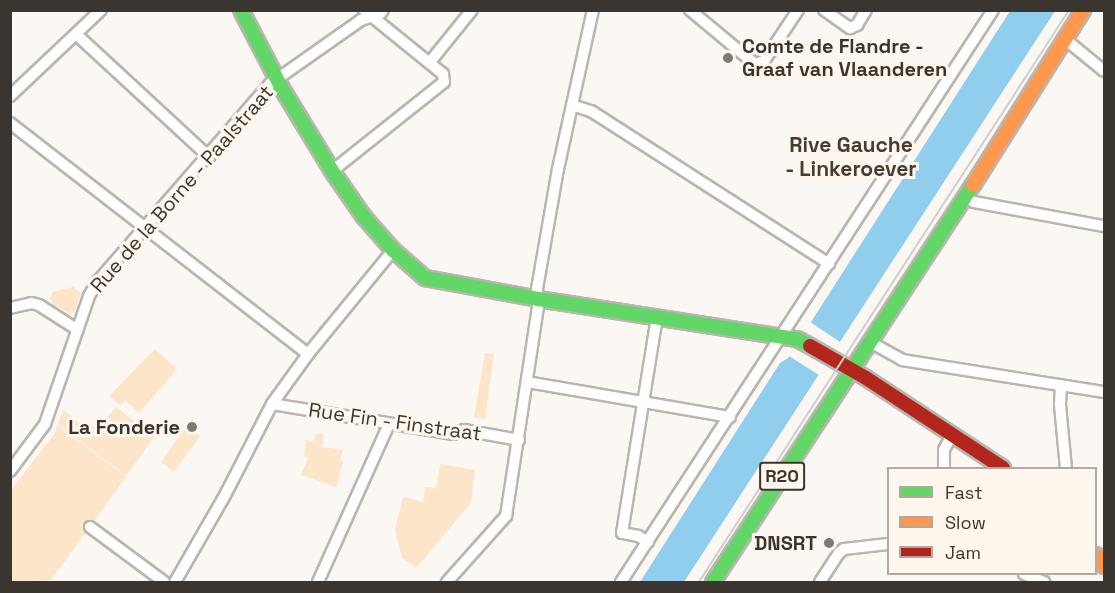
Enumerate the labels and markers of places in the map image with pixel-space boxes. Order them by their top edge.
place label: Comte de Flandre - Graaf van Vlaanderen [742,34,948,81]
marker: Comte de Flandre - Graaf van Vlaanderen [719,49,737,67]
place label: La Fonderie [68,415,180,439]
marker: La Fonderie [185,420,199,434]
place label: DNSRT [754,531,817,555]
marker: DNSRT [822,536,836,550]

